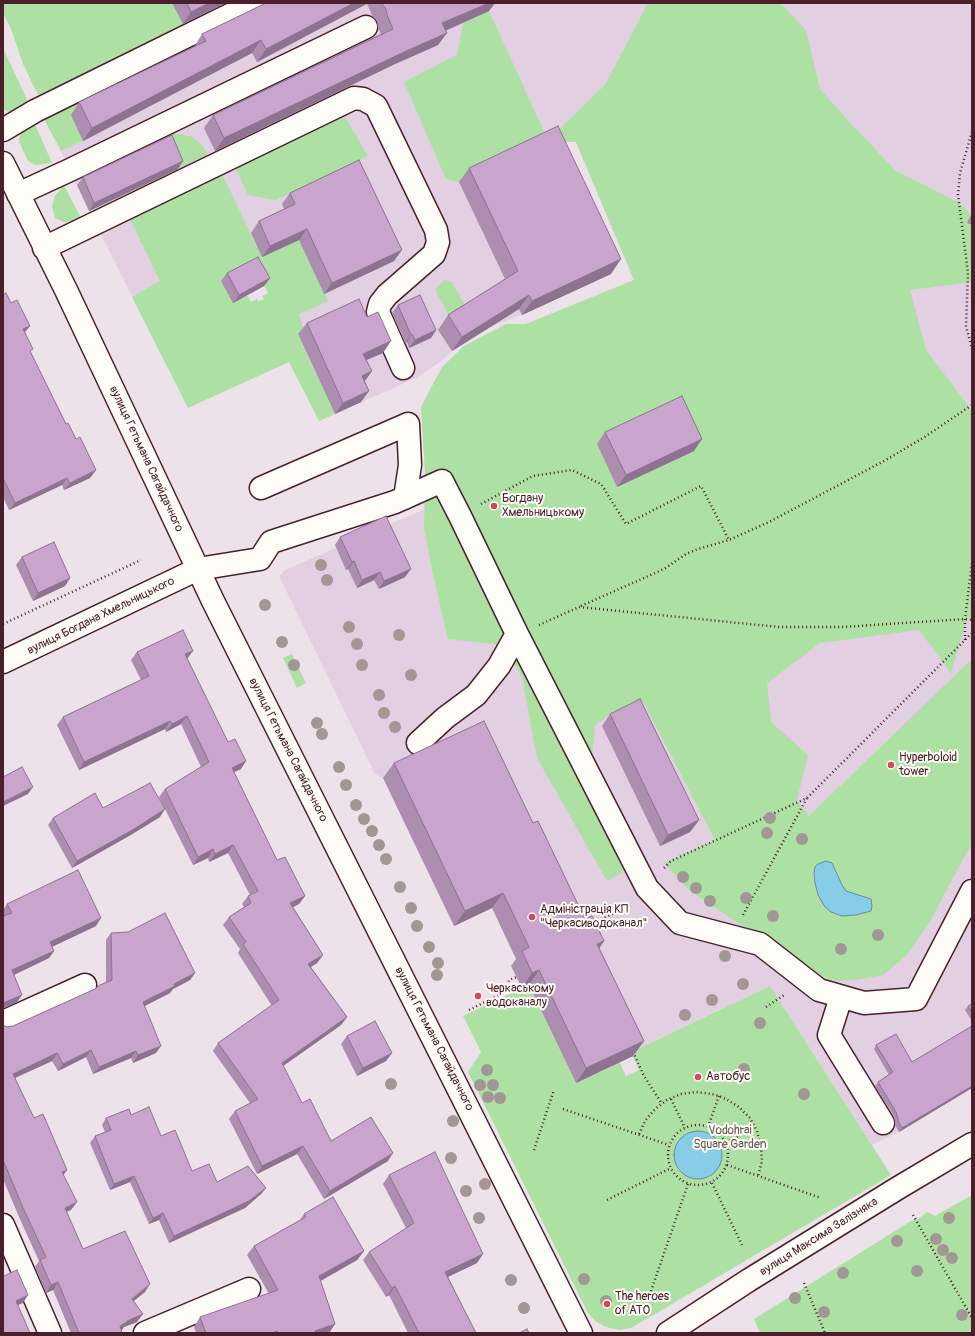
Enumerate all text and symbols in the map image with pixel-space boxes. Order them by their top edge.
street label: вулиця Гетьмана Сагайдачного [106,384,186,534]
place label: Богдану Хмельницькому [502,492,584,520]
marker: Богдану Хмельницькому [489,501,499,511]
street label: вулиця Богдана Хмельницького [25,574,177,658]
street label: вулиця Гетьмана Сагайдачного [245,676,331,824]
place label: Hyperboloid tower [899,751,957,779]
marker: Hyperboloid tower [886,760,896,770]
place label: Адміністрація КП "Черкасиводоканал" [540,903,647,931]
marker: Адміністрація КП "Черкасиводоканал" [527,912,537,922]
street label: вулиця Гетьмана Сагайдачного [391,965,477,1113]
place label: Черкаському водоканалу [486,982,554,1010]
marker: Черкаському водоканалу [473,991,483,1001]
place label: Автобус [706,1070,750,1084]
marker: Автобус [693,1072,703,1082]
park label: Vodohrai Square Garden [694,1124,766,1152]
street label: вулиця Максима Залізняка [757,1195,881,1279]
place label: The heroes of ATO [615,1290,669,1318]
marker: The heroes of ATO [602,1299,612,1309]

